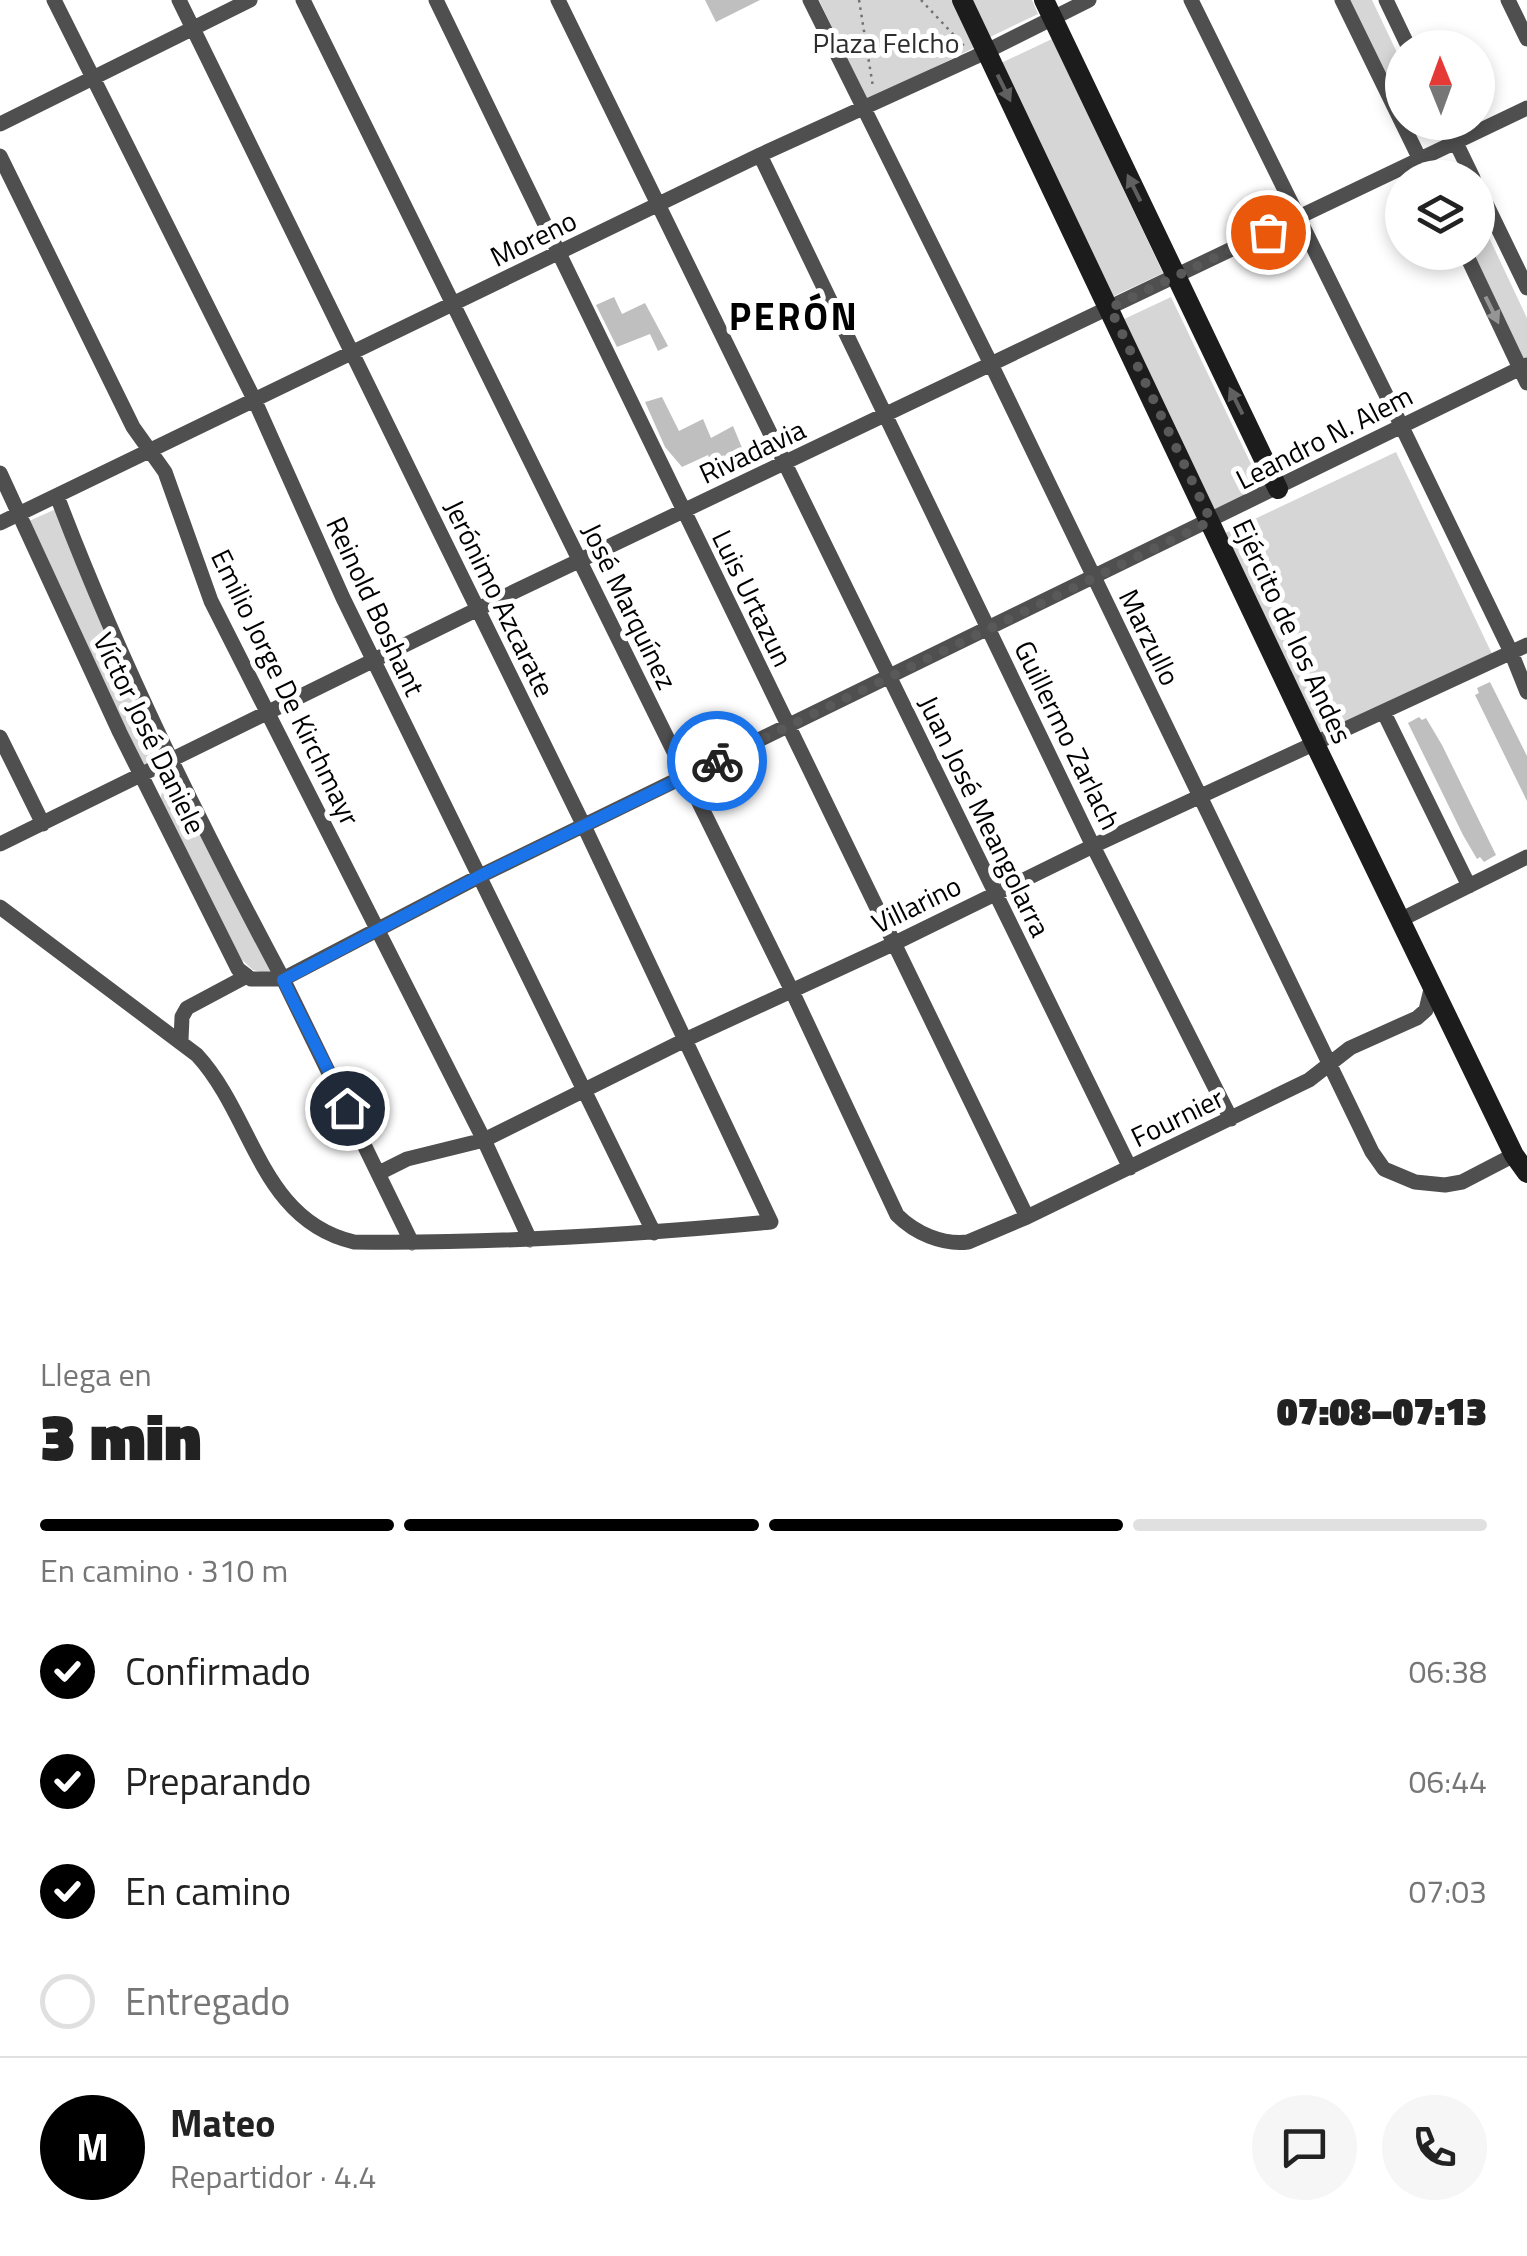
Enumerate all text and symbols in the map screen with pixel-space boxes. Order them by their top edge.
park label: Plaza Felcho [813,21,959,64]
north arrow [1385,30,1495,140]
map controls [1385,30,1495,270]
one-way arrow [996,74,1013,103]
button: layers [1385,160,1495,270]
one-way arrow [1126,173,1143,202]
pin [1226,190,1311,275]
street label: Moreno [482,199,584,277]
icon: bag [1241,205,1296,260]
district label: PERÓN [729,287,859,345]
one-way arrow [1484,296,1501,325]
street label: Leandro N. Alem [1228,374,1420,500]
one-way arrow [1228,386,1245,415]
street label: Rivadavia [692,408,812,494]
street label: Jerónimo Azcarate [434,492,566,704]
street label: Reinold Boshant [316,509,436,703]
street label: Ejército de los Andes [1222,512,1364,750]
street label: José Marquínez [571,515,689,697]
street label: Luis Urtazun [701,522,805,674]
street label: Emilio Jorge De Kirchmayr [200,541,372,833]
street label: Marzullo [1108,581,1192,693]
street label: Víctor José Daniele [83,625,217,841]
street label: Guillermo Zarlach [1004,633,1132,837]
street label: Juan José Meangolarra [908,688,1062,944]
courier [667,711,767,811]
icon: bike [690,734,745,789]
street label: Villarino [864,864,968,944]
pin [305,1066,390,1151]
street label: Fournier [1123,1076,1231,1158]
icon: home [320,1081,375,1136]
text: Llega en [40,1350,152,1398]
text: 07:08–07:13 [1277,1382,1487,1440]
text: 3 min [40,1386,201,1485]
text: En camino · 310 m [40,1546,288,1594]
text: Confirmado [125,1642,311,1700]
icon: check [40,1644,95,1699]
text: 06:38 [1408,1647,1487,1695]
text: Preparando [125,1752,311,1810]
icon: check [40,1754,95,1809]
text: 06:44 [1408,1757,1487,1805]
text: En camino [125,1862,291,1920]
icon: check [40,1864,95,1919]
text: 07:03 [1408,1867,1487,1915]
text: Entregado [125,1972,290,2030]
text: Mateo [170,2094,275,2152]
button: chat [1252,2095,1357,2200]
button: phone [1382,2095,1487,2200]
text: M [76,2118,109,2176]
text: Repartidor · 4.4 [170,2152,376,2200]

